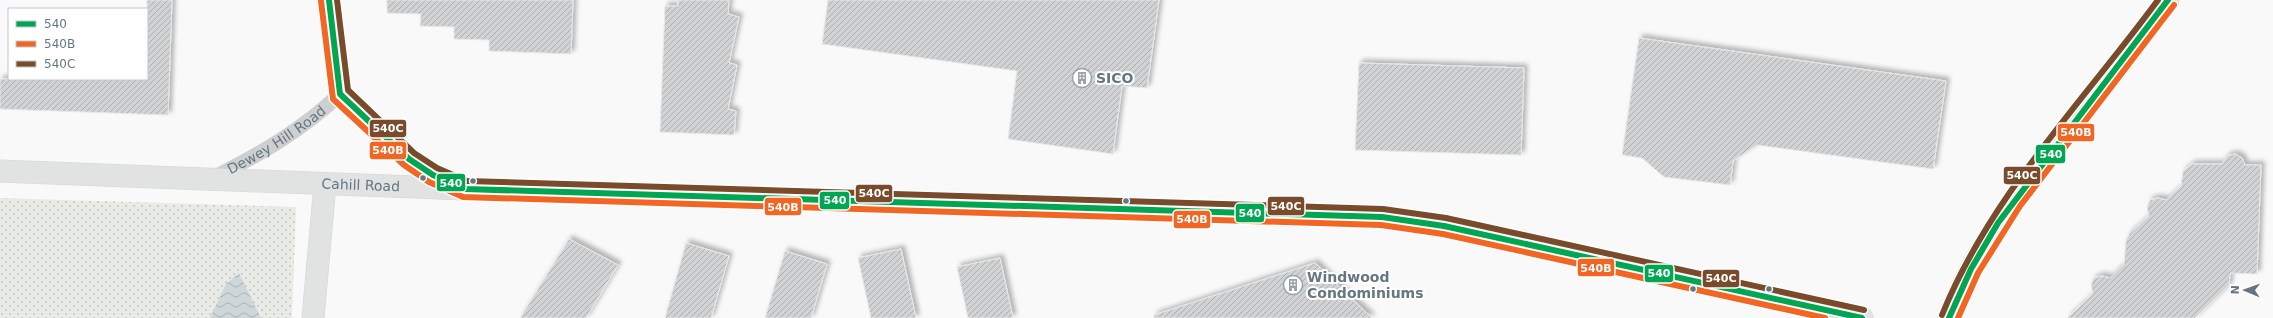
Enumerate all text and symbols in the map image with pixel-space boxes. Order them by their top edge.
legend [8,8,148,80]
text: 540 [44,17,67,31]
text: 540B [44,37,75,51]
text: 540C [44,57,75,71]
building icon: SICO [1071,67,1093,89]
place label: SICO [1096,70,1134,86]
street label: Dewey Hill Road [225,102,329,177]
line badge: 540C [369,119,407,138]
text: 540C [372,122,404,135]
line badge: 540B [2057,123,2095,142]
text: 540B [2060,126,2092,139]
line badge: 540B [369,141,407,160]
text: 540B [372,144,404,157]
line badge: 540 [2035,144,2066,164]
text: 540 [2040,148,2063,161]
line badge: 540C [2003,166,2041,185]
text: 540C [2006,169,2038,182]
unlabelled marker [418,173,428,183]
line badge: 540 [436,173,466,192]
street label: Cahill Road [321,175,400,194]
unlabelled marker [468,176,478,186]
text: 540 [440,177,463,190]
line badge: 540C [855,184,893,203]
text: 540C [858,187,890,200]
line badge: 540 [819,191,850,210]
text: 540 [824,194,847,207]
unlabelled marker [1121,196,1131,206]
line badge: 540C [1267,196,1305,216]
line badge: 540B [764,197,802,216]
text: 540C [1270,200,1302,213]
text: 540B [767,201,799,214]
line badge: 540 [1235,203,1265,223]
text: 540 [1239,207,1262,220]
line badge: 540B [1173,210,1211,229]
text: 540B [1176,213,1208,226]
line badge: 540B [1577,258,1615,277]
text: 540B [1580,262,1612,275]
line badge: 540 [1644,264,1674,283]
text: 540 [1648,267,1671,280]
place label: Windwood Condominiums [1307,269,1424,301]
line badge: 540C [1702,269,1740,288]
north arrow [2225,270,2265,310]
text: 540C [1705,272,1737,285]
building icon: Windwood Condominiums [1282,274,1304,296]
unlabelled marker [1688,284,1698,294]
unlabelled marker [1764,284,1774,294]
text: N [2229,285,2242,295]

